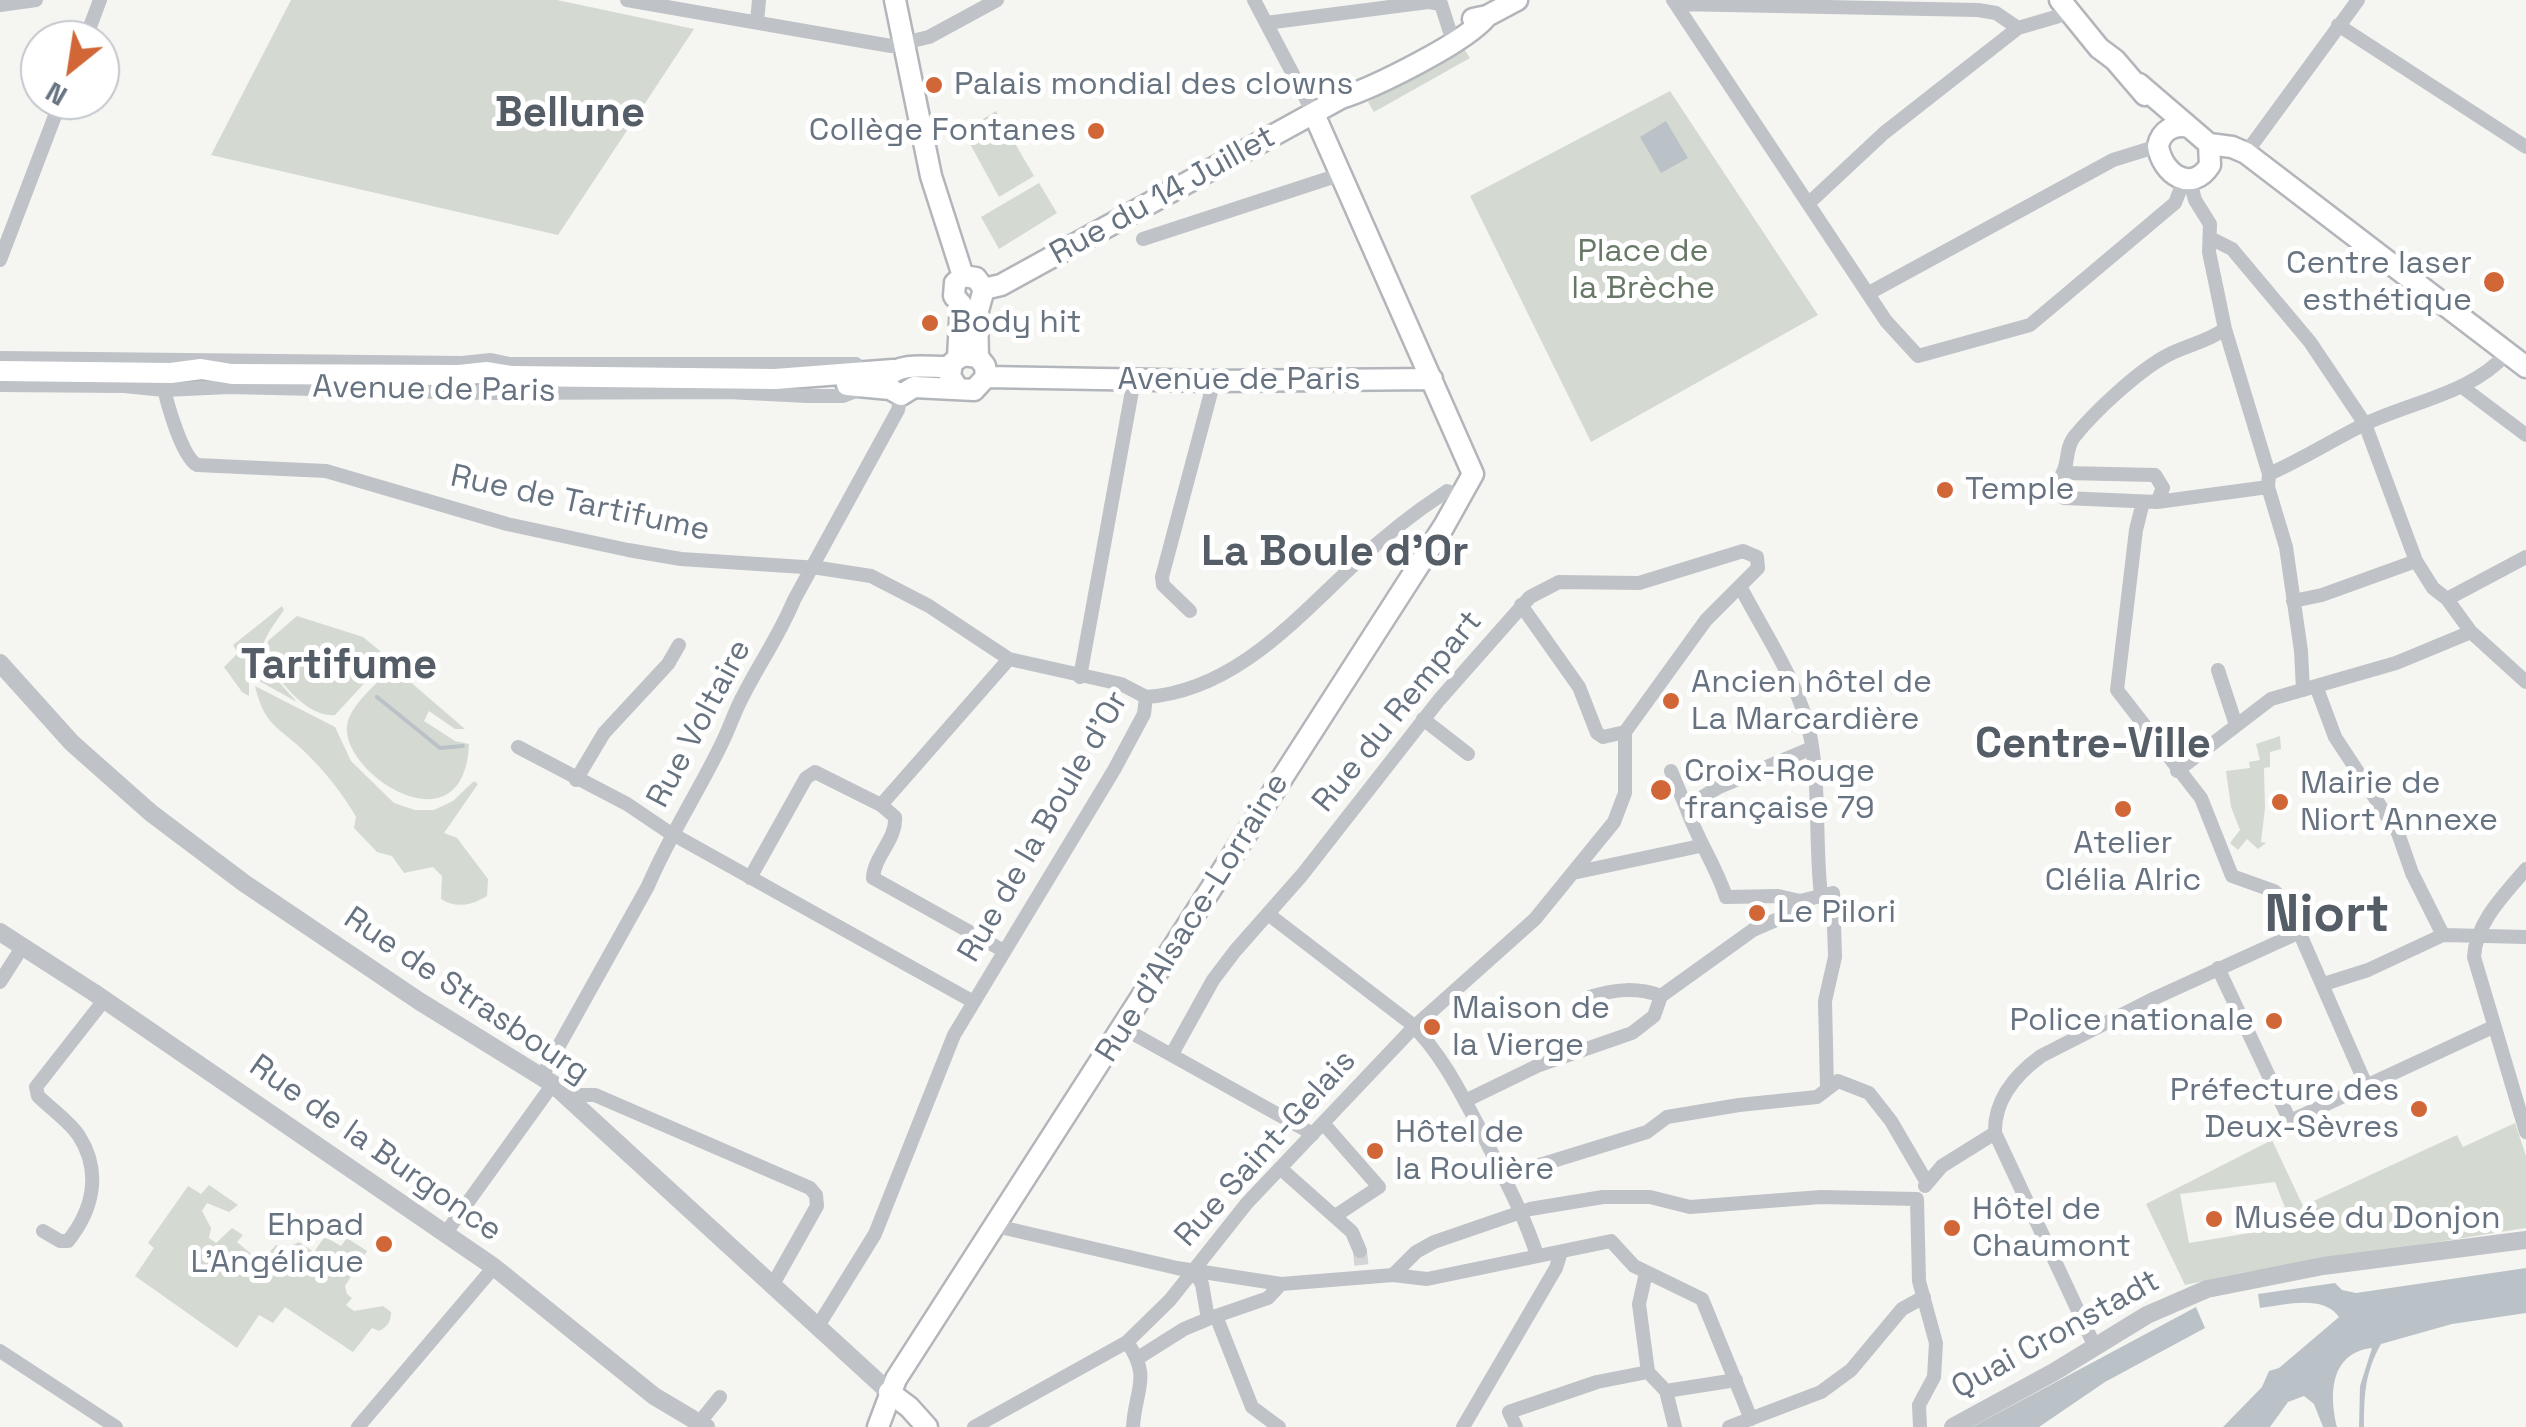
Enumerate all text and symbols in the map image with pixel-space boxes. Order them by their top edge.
north arrow [20,20,120,120]
place label: Palais mondial des clowns [954,66,1353,104]
text: N [39,74,73,115]
marker: Palais mondial des clowns [923,74,945,96]
district label: Bellune [495,90,645,140]
place label: Collège Fontanes [809,112,1076,150]
street label: Rue du 14 Juillet [1044,118,1282,274]
marker: Collège Fontanes [1085,120,1107,142]
park label: Place de la Brèche [1571,233,1715,308]
place label: Centre laser esthétique [2286,245,2472,320]
marker: Centre laser esthétique [2481,269,2507,295]
place label: Body hit [950,304,1082,342]
marker: Body hit [919,312,941,334]
street label: Avenue de Paris [1117,361,1361,399]
street label: Avenue de Paris [312,369,556,411]
street label: Rue de Tartifume [447,458,713,550]
place label: Temple [1965,471,2074,509]
marker: Temple [1934,479,1956,501]
district label: La Boule d'Or [1201,529,1469,579]
street label: Rue du Rempart [1305,604,1491,820]
street label: Rue Voltaire [640,634,760,814]
district label: Tartifume [241,642,437,692]
place label: Ancien hôtel de La Marcardière [1691,664,1932,739]
street label: Rue de la Boule d'Or [951,685,1137,969]
marker: Ancien hôtel de La Marcardière [1660,690,1682,712]
district label: Centre-Ville [1975,721,2211,771]
place label: Croix-Rouge française 79 [1684,753,1875,828]
place label: Mairie de Niort Annexe [2300,765,2498,840]
street label: Rue d'Alsace-Lorraine [1088,766,1298,1070]
marker: Croix-Rouge française 79 [1648,777,1674,803]
marker: Mairie de Niort Annexe [2269,791,2291,813]
marker: Atelier Clélia Alric [2112,798,2134,820]
place label: Atelier Clélia Alric [2045,825,2201,900]
district label: Niort [2265,886,2389,948]
place label: Le Pilori [1777,894,1896,932]
street label: Rue de Strasbourg [336,900,596,1092]
marker: Le Pilori [1746,902,1768,924]
place label: Maison de la Vierge [1452,990,1610,1065]
place label: Police nationale [2009,1002,2254,1040]
marker: Police nationale [2263,1010,2285,1032]
marker: Maison de la Vierge [1421,1016,1443,1038]
street label: Rue Saint-Gelais [1168,1043,1364,1255]
street label: Rue de la Burgonce [241,1047,509,1251]
place label: Préfecture des Deux-Sèvres [2170,1072,2399,1147]
marker: Préfecture des Deux-Sèvres [2408,1098,2430,1120]
place label: Hôtel de la Roulière [1395,1114,1554,1189]
marker: Hôtel de la Roulière [1364,1140,1386,1162]
place label: Hôtel de Chaumont [1972,1191,2131,1266]
place label: Musée du Donjon [2234,1200,2501,1238]
place label: Ehpad L'Angélique [191,1207,364,1282]
marker: Musée du Donjon [2203,1208,2225,1230]
marker: Hôtel de Chaumont [1941,1217,1963,1239]
marker: Ehpad L'Angélique [373,1233,395,1255]
street label: Quai Cronstadt [1946,1262,2166,1408]

